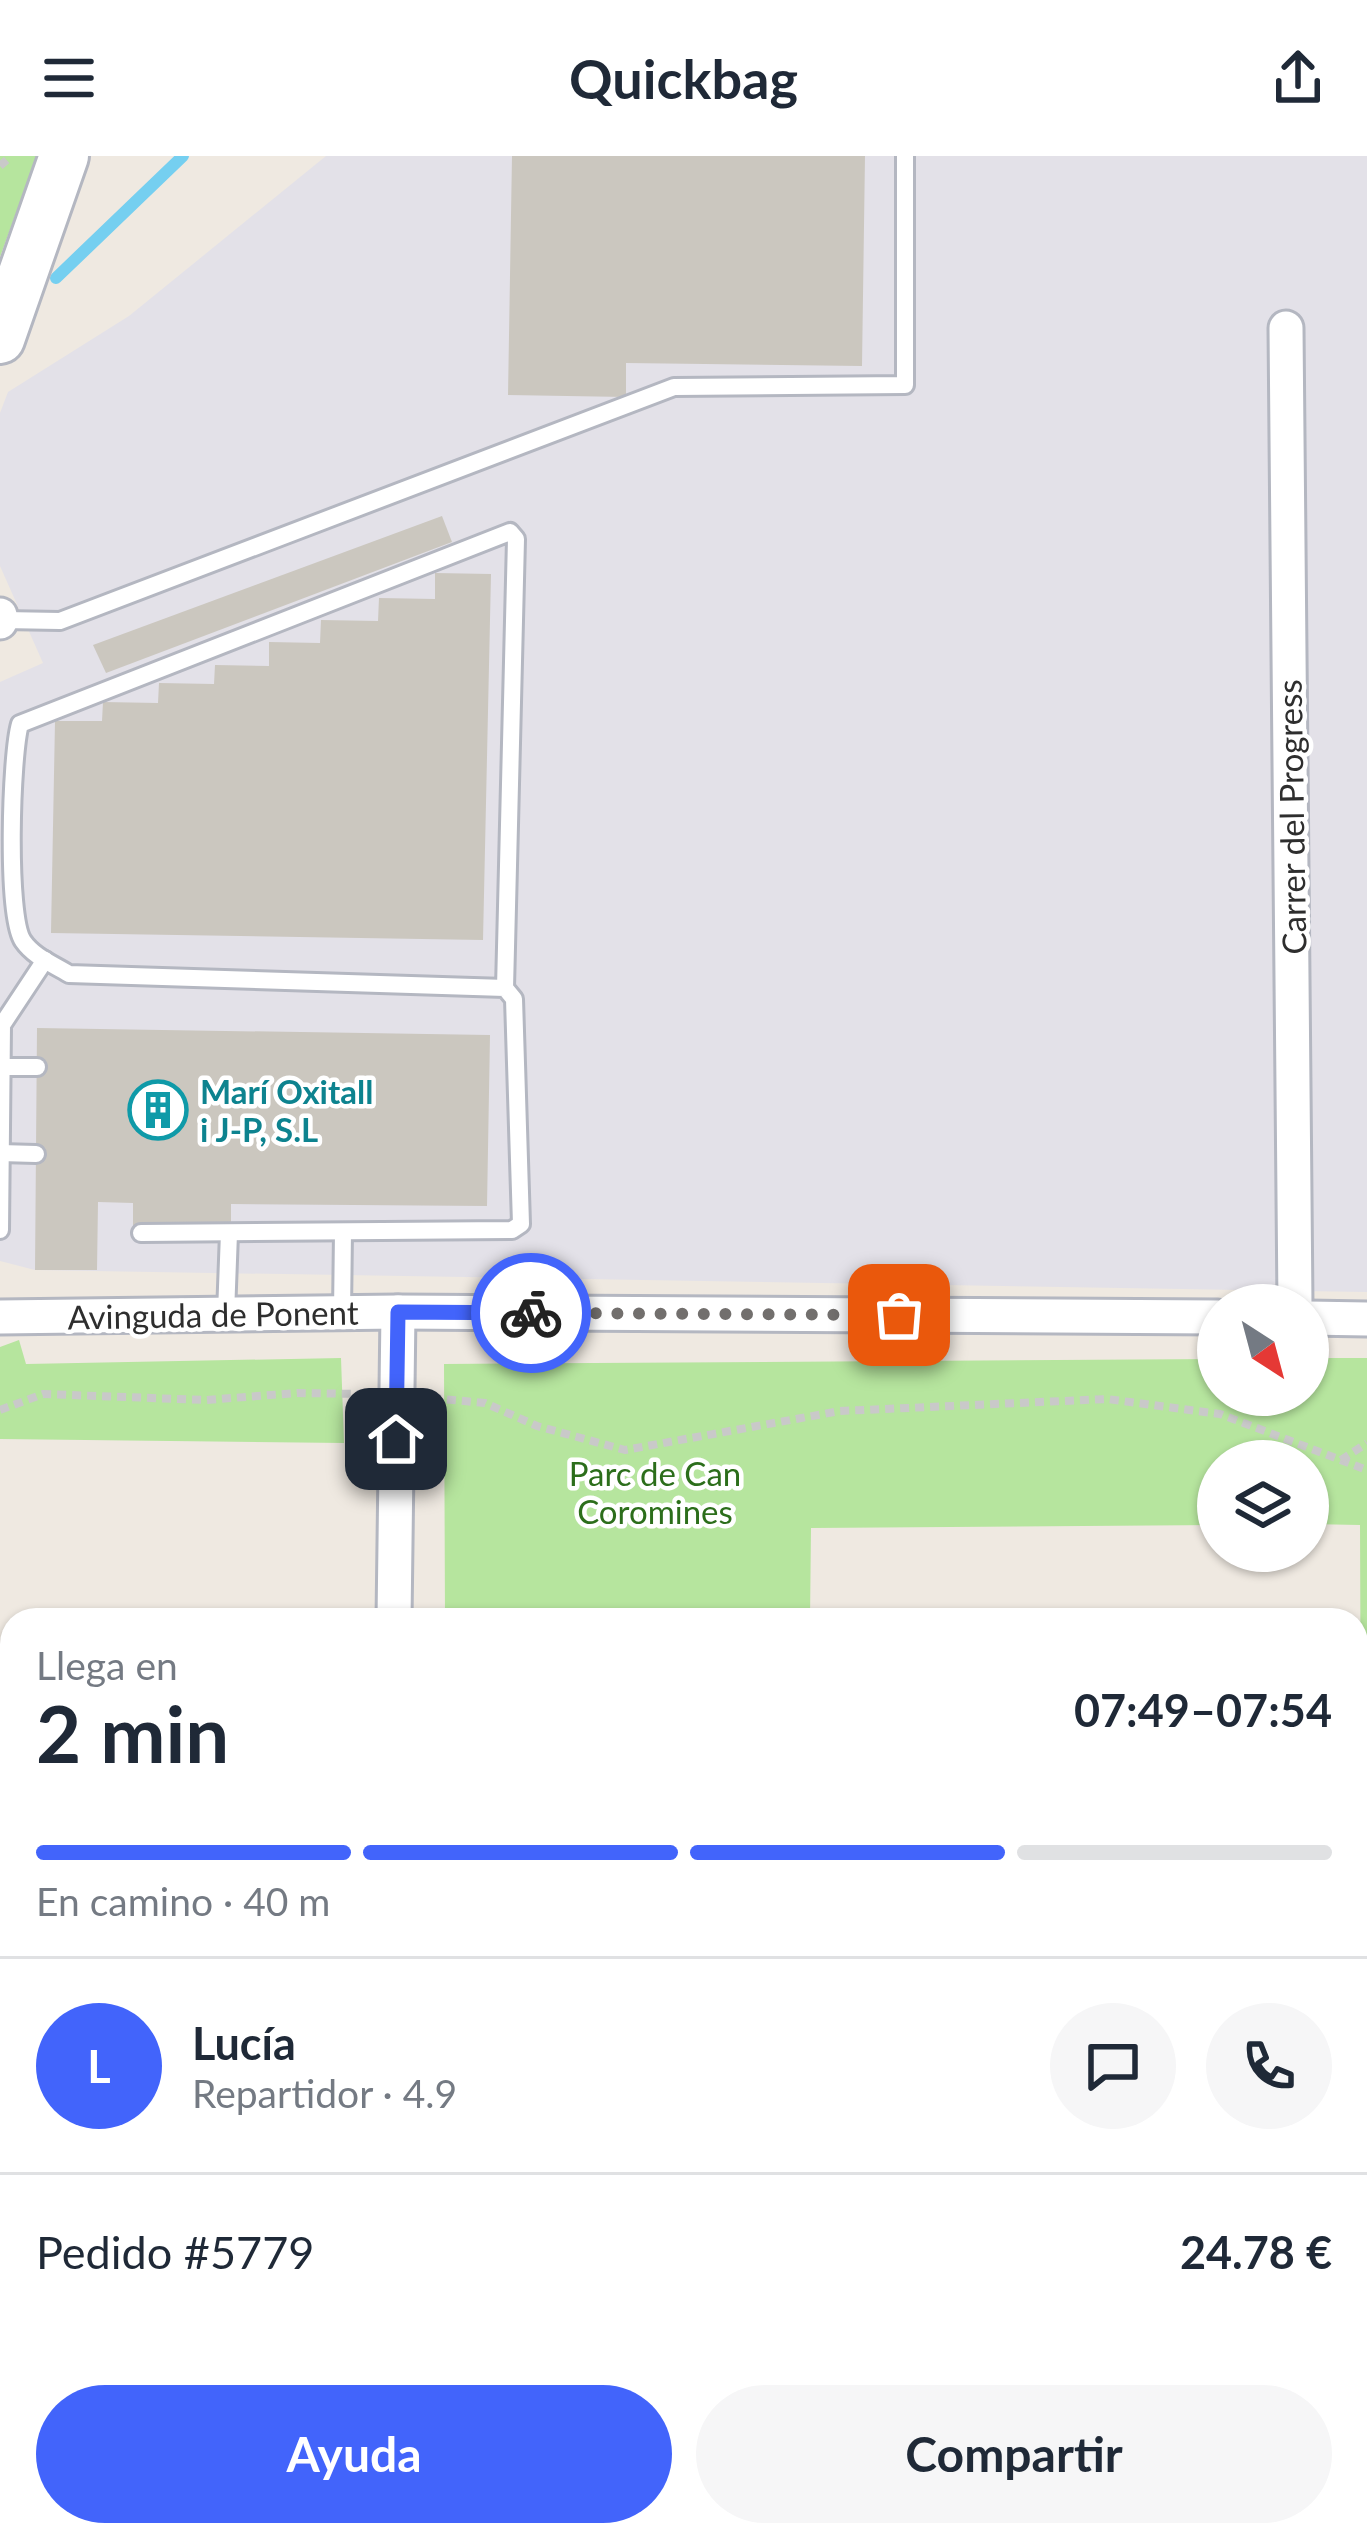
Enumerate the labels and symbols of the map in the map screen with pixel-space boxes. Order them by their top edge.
street label: Carrer del Progress [1269,679,1313,955]
place label: Marí Oxitall i J-P, S.L [200,1071,373,1149]
building icon: Marí Oxitall i J-P, S.L [127,1079,189,1141]
courier [471,1253,591,1373]
pin [848,1264,950,1366]
north arrow [1197,1284,1329,1416]
street label: Avinguda de Ponent [67,1291,359,1337]
pin [345,1388,447,1490]
park label: Parc de Can Coromines [569,1453,741,1531]

